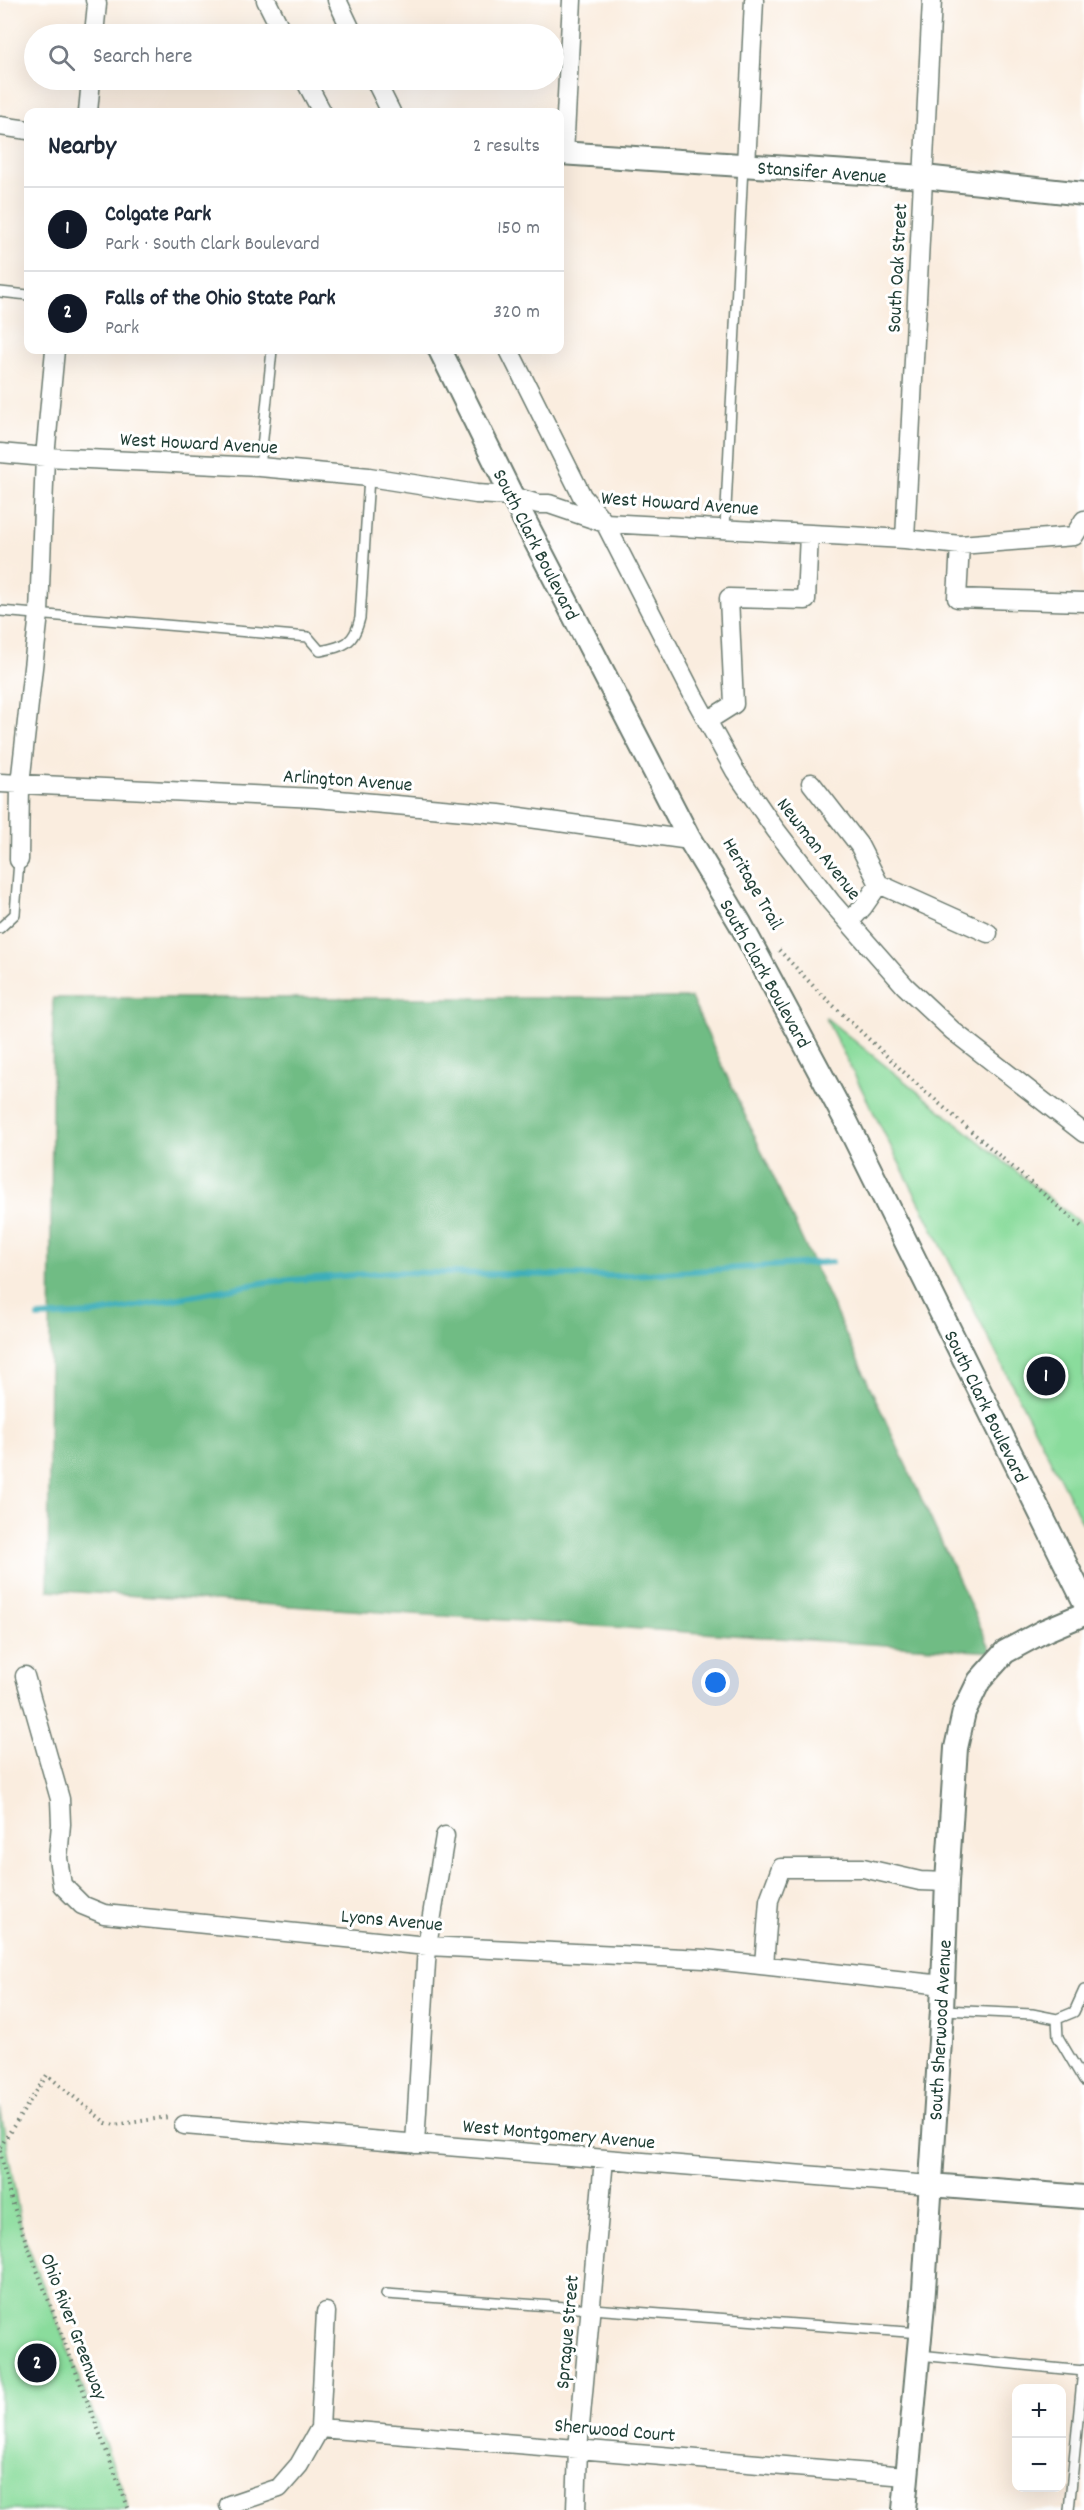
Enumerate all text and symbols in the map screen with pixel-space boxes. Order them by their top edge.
search box [24,24,564,90]
icon: search [45,41,78,74]
text: Search here [93,42,192,73]
text: Nearby [48,129,116,166]
text: 2 results [473,133,540,161]
street label: Stansifer Avenue [756,156,888,192]
text: Colgate Park [105,200,211,231]
street label: South Oak Street [882,203,916,334]
text: 1 [65,215,70,243]
text: 150 m [497,215,540,243]
text: Park · South Clark Boulevard [105,231,320,259]
text: Falls of the Ohio State Park [105,284,335,315]
text: 2 [63,299,72,327]
text: 320 m [493,299,540,327]
text: Park [105,315,139,343]
street label: West Howard Avenue [119,427,279,463]
street label: South Clark Boulevard [484,465,585,626]
street label: West Howard Avenue [600,486,760,524]
street label: Arlington Avenue [282,764,414,800]
street label: Newman Avenue [769,793,867,907]
street label: Heritage Trail [714,833,789,936]
street label: South Clark Boulevard [711,895,816,1054]
street label: South Clark Boulevard [935,1326,1033,1488]
pin: 1 [1026,1354,1066,1398]
your location [701,1668,730,1697]
street label: Lyons Avenue [340,1904,444,1940]
street label: South Sherwood Avenue [923,1939,961,2121]
street label: West Montgomery Avenue [461,2114,656,2158]
street label: Ohio River Greenway [31,2250,113,2405]
street label: Sprague Street [550,2274,588,2390]
pin: 2 [18,2340,57,2386]
map controls [1012,2384,1066,2492]
button: + [1012,2384,1066,2438]
street label: Sherwood Court [553,2413,676,2451]
button: − [1012,2438,1066,2492]

